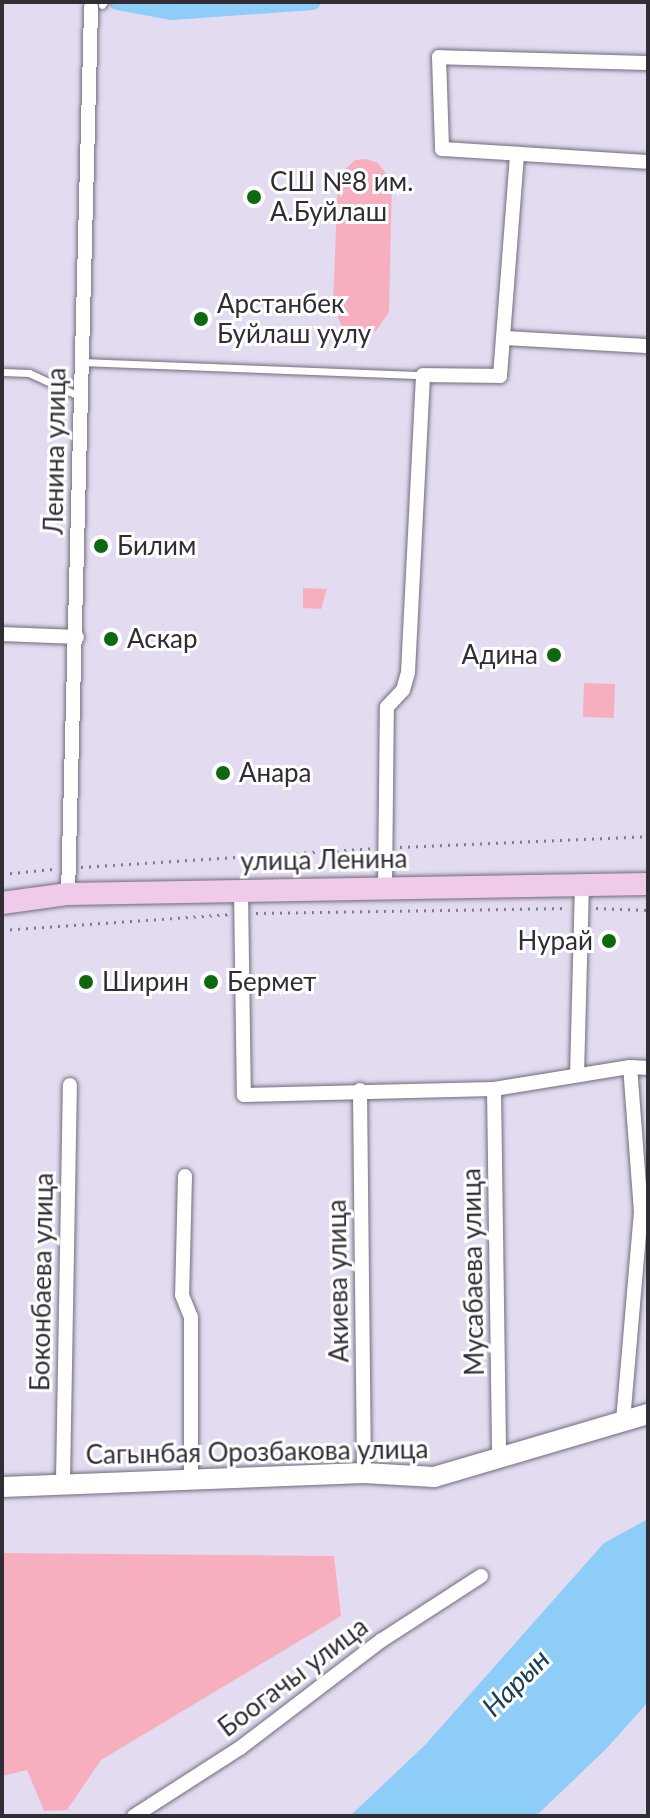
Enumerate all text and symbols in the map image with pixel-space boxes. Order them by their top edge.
place label: СШ №8 им. А.Буйлаш [270,166,413,228]
marker: СШ №8 им. А.Буйлаш [245,188,263,206]
place label: Арстанбек Буйлаш уулу [217,288,371,350]
marker: Арстанбек Буйлаш уулу [192,310,210,328]
street label: Ленина улица [38,367,72,535]
place label: Билим [117,530,196,562]
marker: Билим [92,537,110,555]
place label: Аскар [127,623,198,655]
marker: Аскар [102,630,120,648]
place label: Адина [462,639,538,671]
marker: Адина [545,646,563,664]
place label: Анара [239,757,312,789]
marker: Анара [214,764,232,782]
street label: улица Ленина [240,843,408,877]
place label: Нурай [518,925,593,957]
marker: Нурай [600,932,618,950]
place label: Ширин [102,966,189,998]
place label: Бермет [227,966,316,998]
marker: Ширин [77,973,95,991]
marker: Бермет [202,973,220,991]
street label: Мусабаева улица [456,1168,490,1376]
street label: Боконбаева улица [24,1173,60,1391]
street label: Акиева улица [321,1199,355,1363]
street label: Сагынбая Орозбакова улица [85,1433,429,1471]
street label: Боогачы улица [212,1611,374,1743]
water label: Нарын [474,1641,556,1723]

